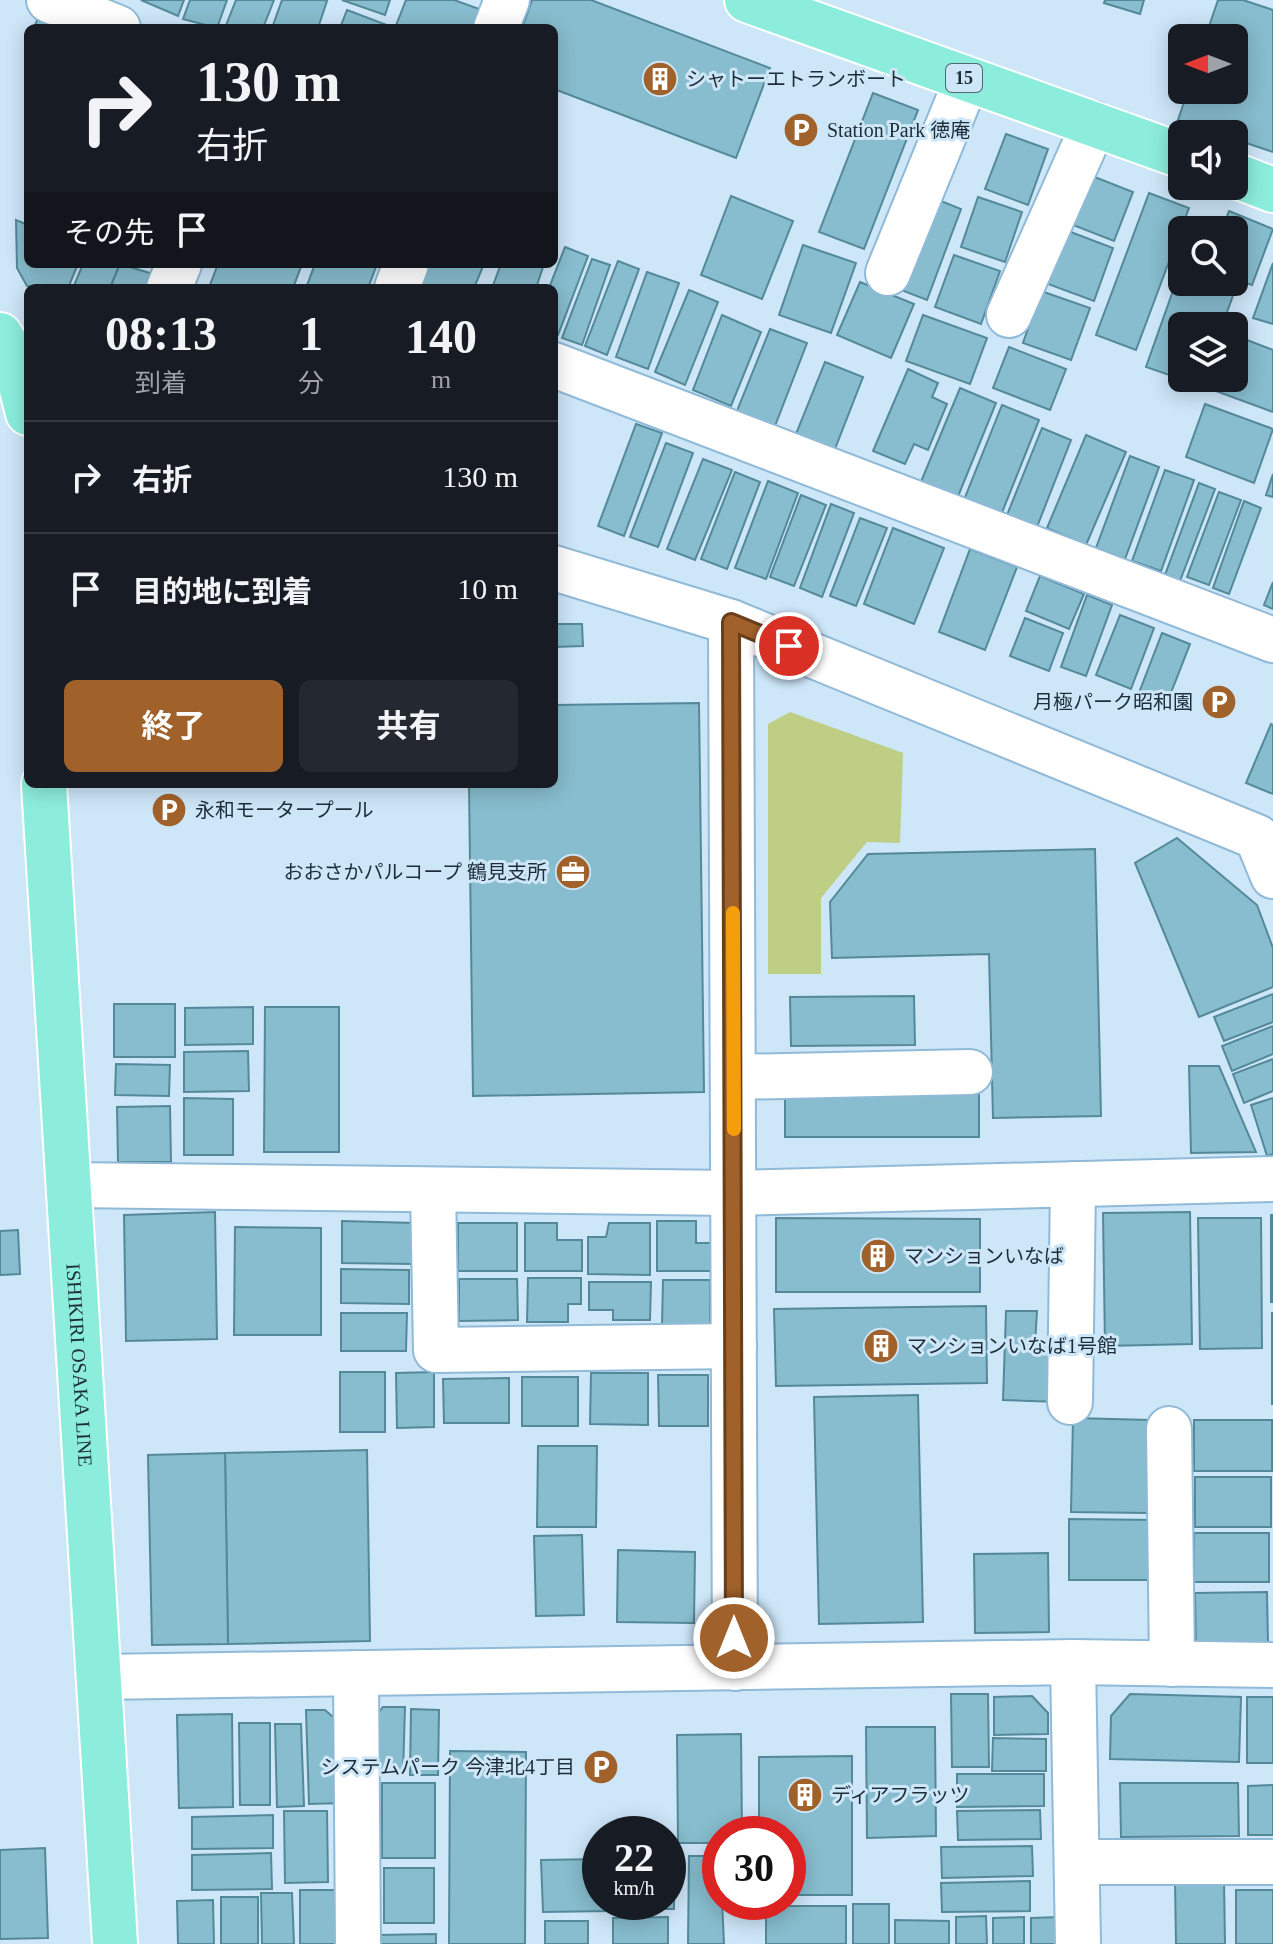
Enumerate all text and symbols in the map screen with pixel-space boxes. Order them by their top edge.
north arrow [1168,24,1248,104]
map controls [1168,24,1248,392]
text: 130 m [196,51,341,113]
icon: right [64,56,168,160]
building icon: シャトーエトランボート [641,60,679,98]
road number: 15 [946,64,982,92]
place label: シャトーエトランボート [686,68,906,90]
parking icon: Station Park 徳庵 [782,111,820,149]
place label: Station Park 徳庵 [827,119,970,141]
button: sound [1168,120,1248,200]
text: 右折 [196,126,268,166]
icon: arrive [170,208,214,252]
text: その先 [64,216,154,249]
button: search [1168,216,1248,296]
text: 08:13 [105,307,217,360]
text: 1 [299,307,323,360]
text: 140 [405,310,477,363]
button: layers [1168,312,1248,392]
text: m [431,365,451,394]
text: 到着 [135,369,187,398]
text: 分 [298,369,324,398]
icon: right [64,455,108,499]
text: 130 m [442,460,518,493]
text: 右折 [132,463,192,496]
icon: arrive [64,567,108,611]
text: 10 m [457,572,518,605]
text: 目的地に到着 [132,575,312,608]
pin [755,612,823,680]
icon: arrive [767,624,811,668]
button: 終了 [64,680,283,772]
button: 共有 [299,680,518,772]
parking icon: 月極パーク昭和園 [1200,683,1238,721]
place label: 月極パーク昭和園 [1033,691,1193,713]
parking icon: 永和モータープール [150,791,188,829]
place label: 永和モータープール [195,799,374,821]
office icon: おおさかパルコープ 鶴見支所 [554,853,592,891]
place label: おおさかパルコープ 鶴見支所 [284,861,547,883]
building icon: マンションいなば [859,1237,897,1275]
place label: マンションいなば [904,1245,1064,1267]
street label: ISHIKIRI OSAKA LINE [62,1263,97,1467]
building icon: マンションいなば1号館 [862,1327,900,1365]
place label: マンションいなば1号館 [907,1335,1117,1357]
position arrow [692,1596,776,1680]
parking icon: システムパーク 今津北4丁目 [582,1748,620,1786]
place label: システムパーク 今津北4丁目 [321,1756,575,1778]
building icon: ディアフラッツ [786,1776,824,1814]
place label: ディアフラッツ [831,1784,970,1806]
speed limit sign: 30 [702,1816,806,1920]
text: 22 [614,1835,654,1880]
text: km/h [613,1877,655,1899]

